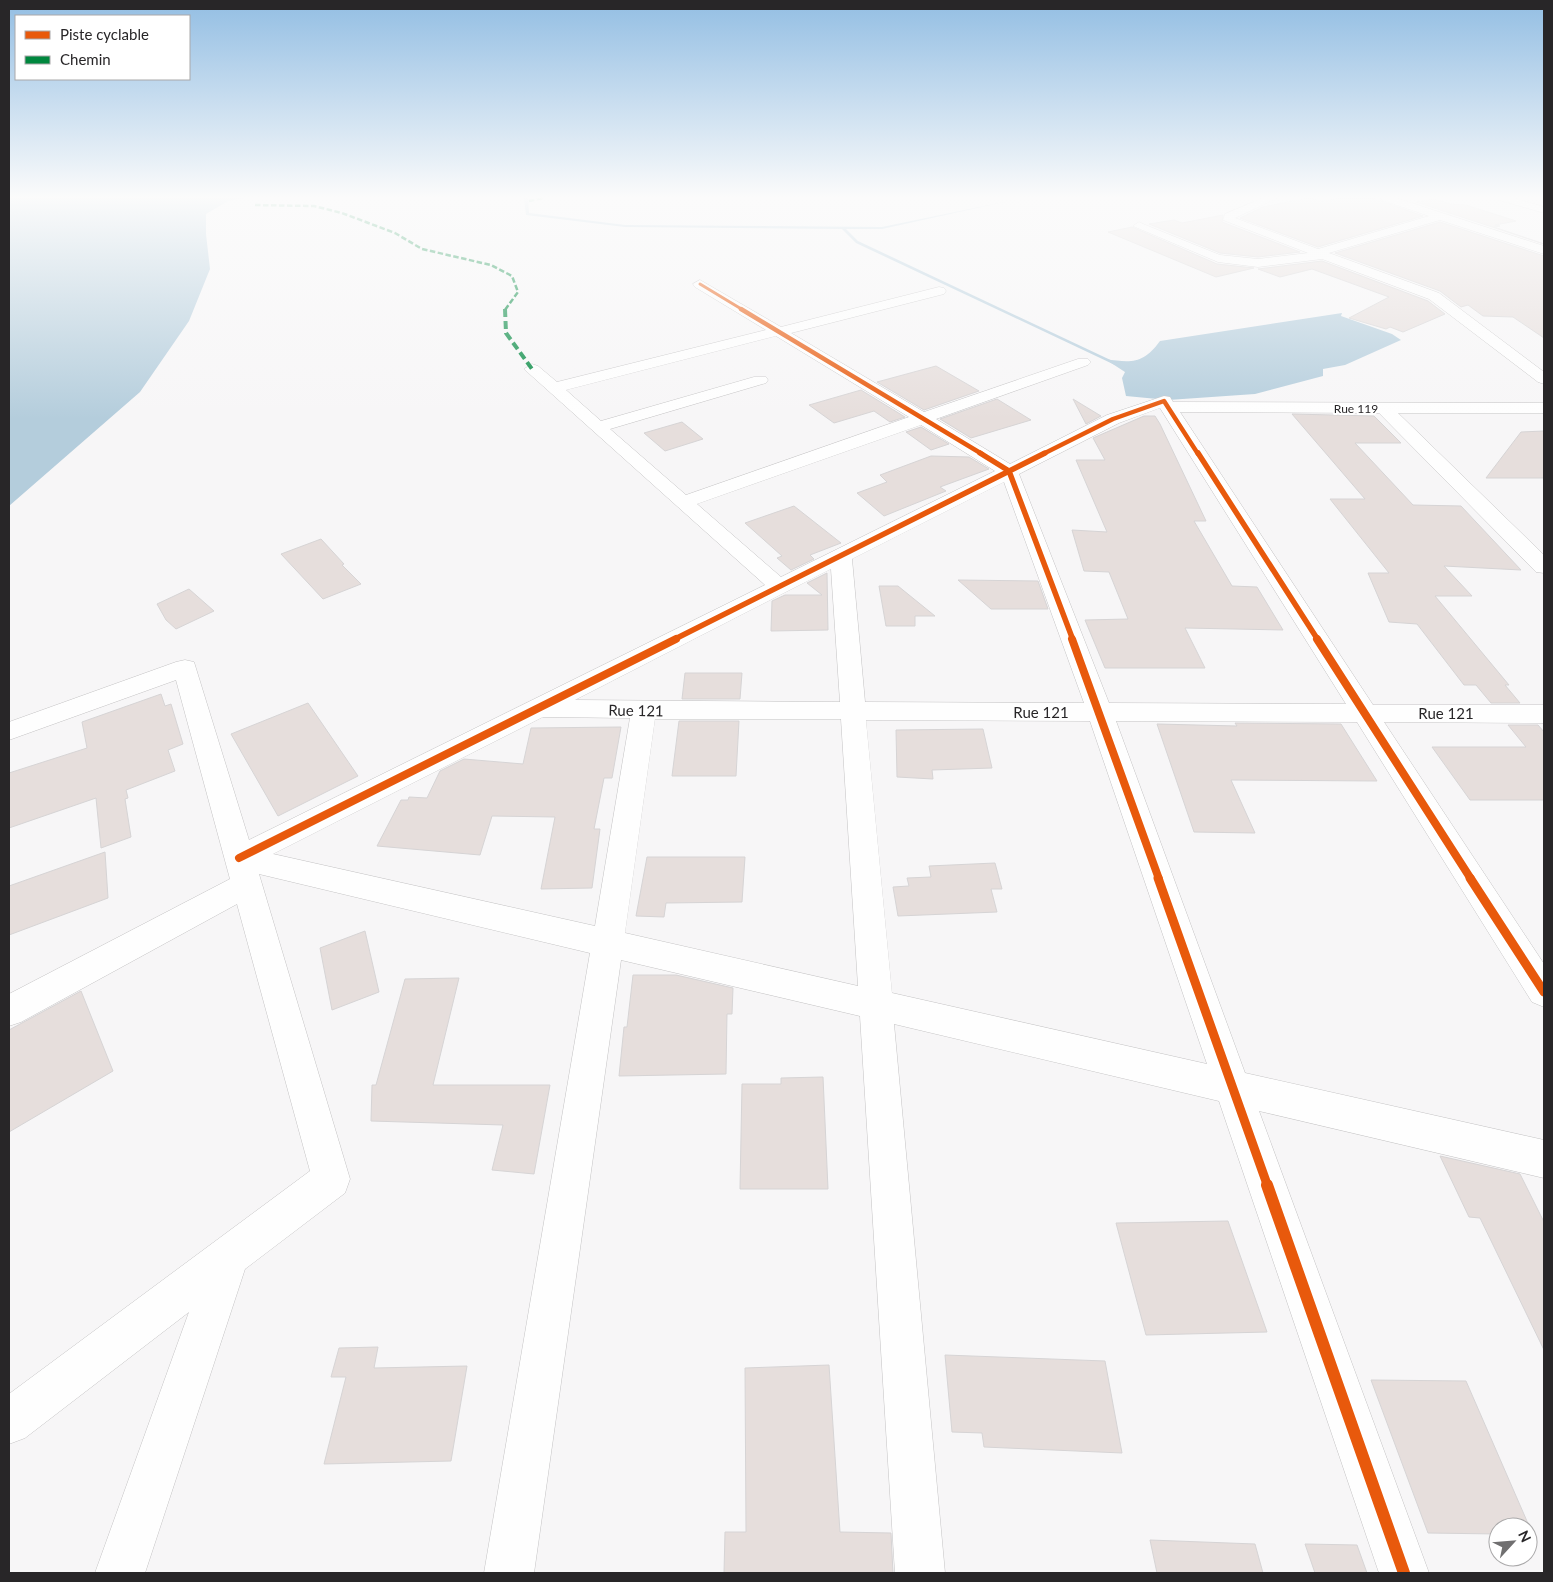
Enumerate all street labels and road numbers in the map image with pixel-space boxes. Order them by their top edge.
street label: Rue 119 [1334,401,1378,416]
street label: Rue 121 [608,701,664,719]
street label: Rue 121 [1013,703,1069,721]
street label: Rue 121 [1418,704,1474,722]

